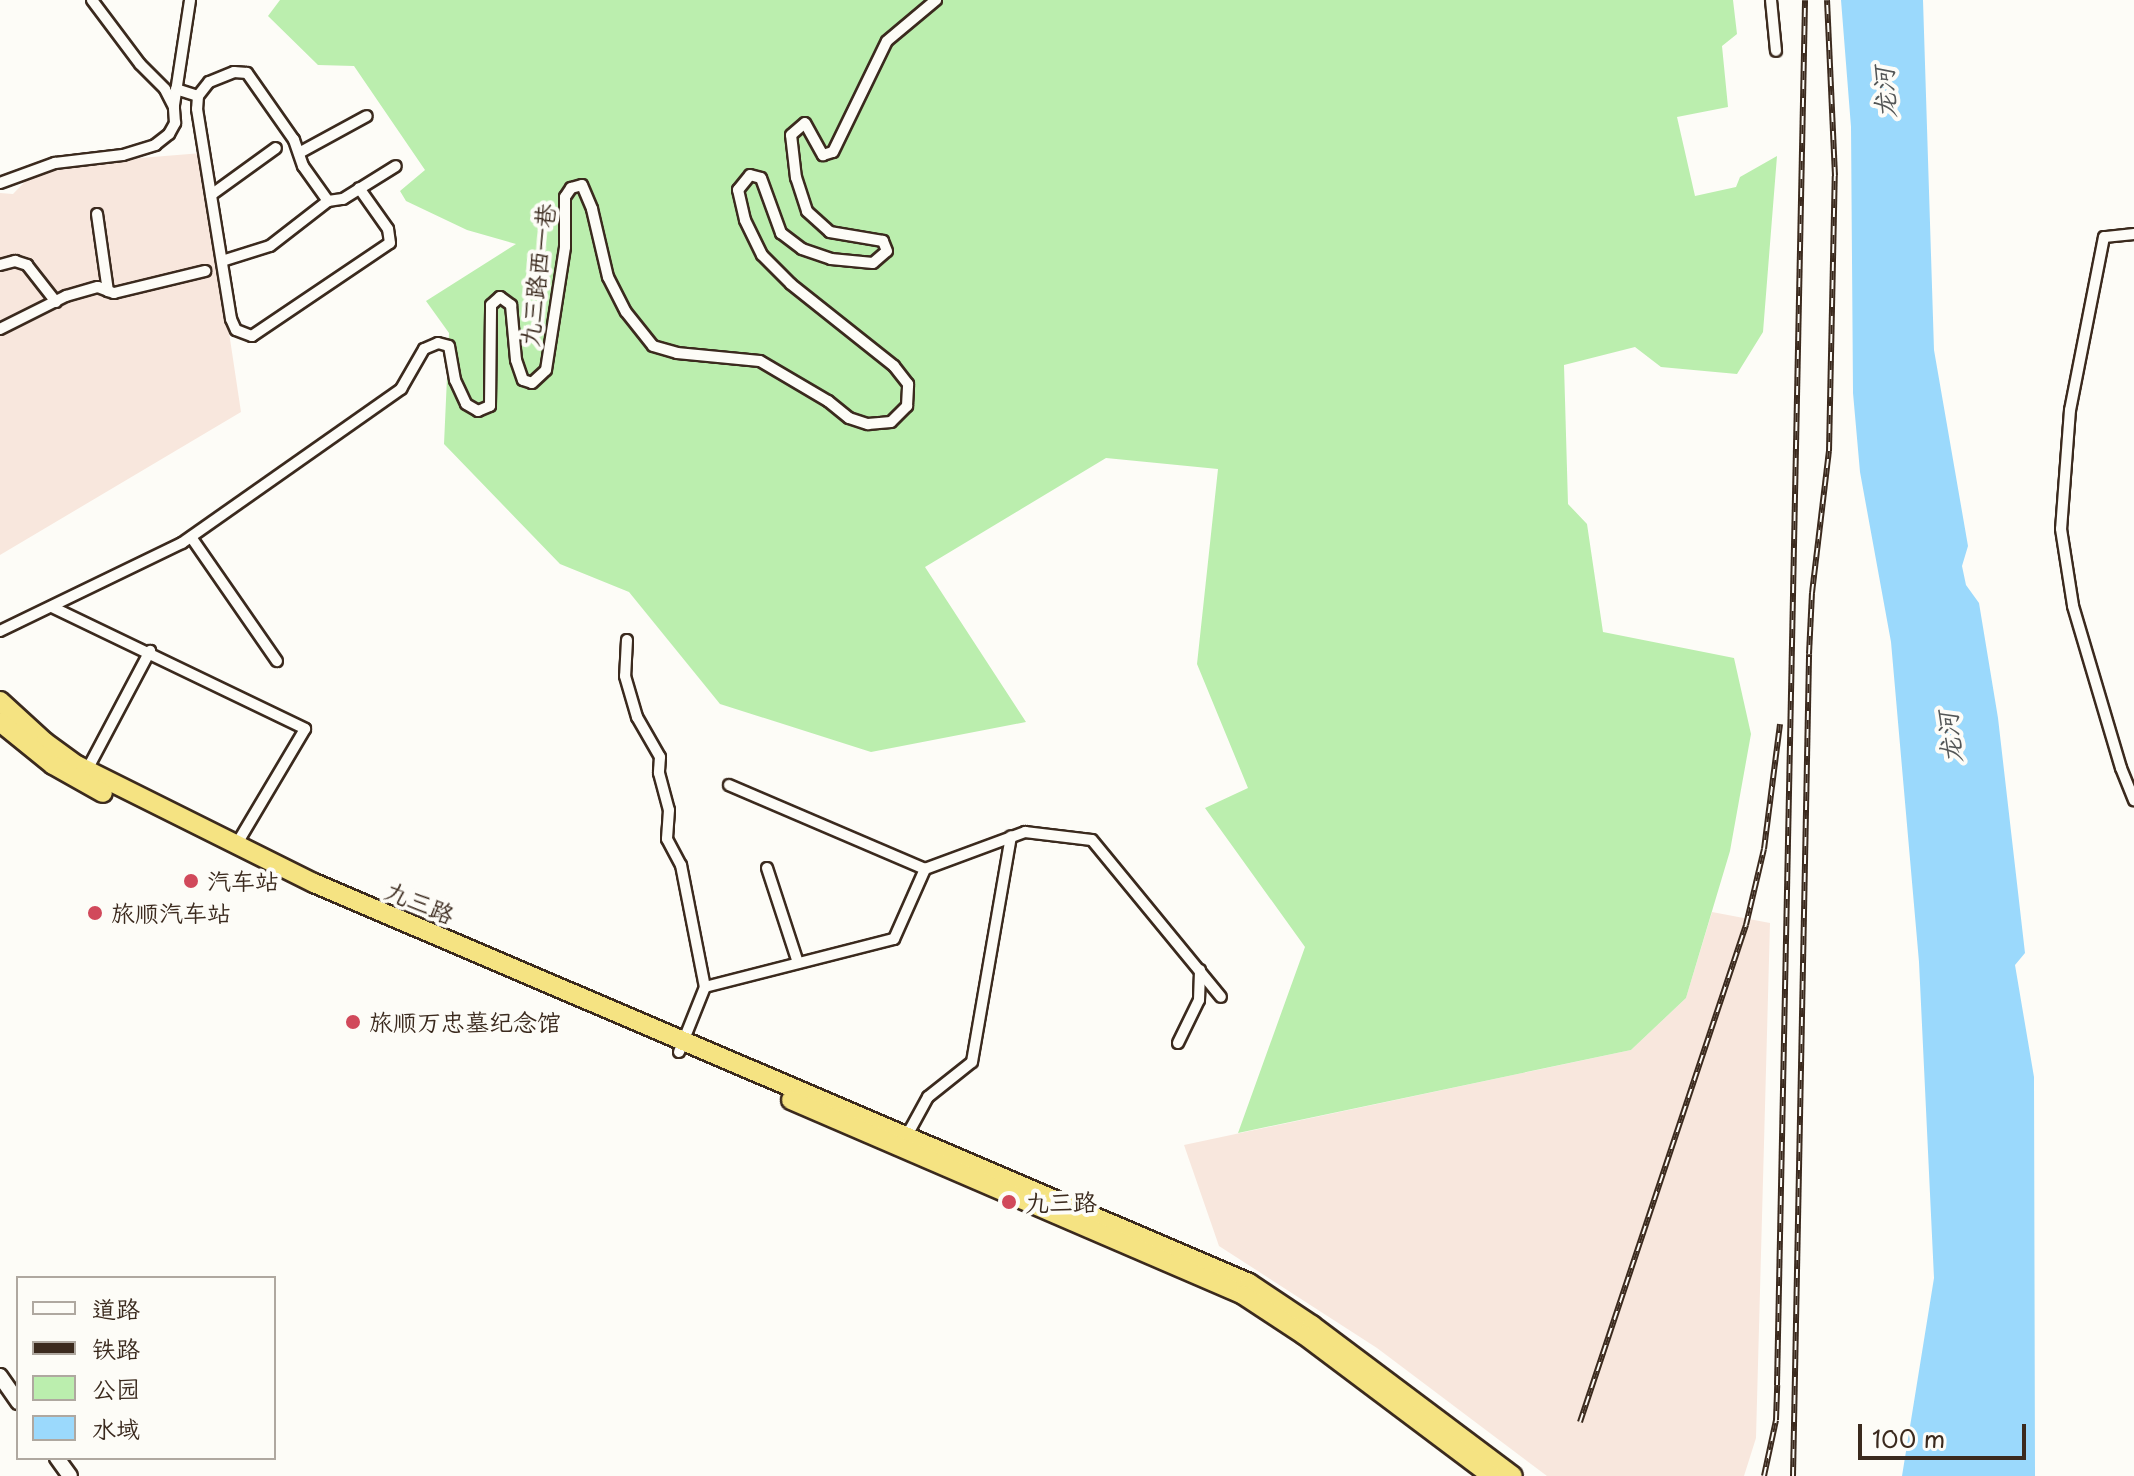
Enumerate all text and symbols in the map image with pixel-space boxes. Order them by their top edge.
water label: 龙河 [1867,66,1901,120]
street label: 九三路西一巷 [514,202,560,348]
water label: 龙河 [1931,711,1967,765]
place label: 汽车站 [207,867,279,895]
marker: 汽车站 [182,872,200,890]
street label: 九三路 [381,875,459,929]
place label: 旅顺汽车站 [111,899,231,927]
marker: 旅顺汽车站 [86,904,104,922]
place label: 旅顺万忠墓纪念馆 [369,1008,561,1036]
marker: 旅顺万忠墓纪念馆 [344,1013,362,1031]
place label: 九三路 [1025,1188,1097,1216]
marker: 九三路 [1000,1193,1018,1211]
legend [16,1276,276,1460]
text: 道路 [92,1290,140,1326]
text: 铁路 [92,1330,140,1366]
text: 公园 [92,1370,140,1406]
scale bar [1862,1408,2030,1458]
text: 水域 [92,1410,140,1446]
text: 100 m [1872,1420,1945,1456]

